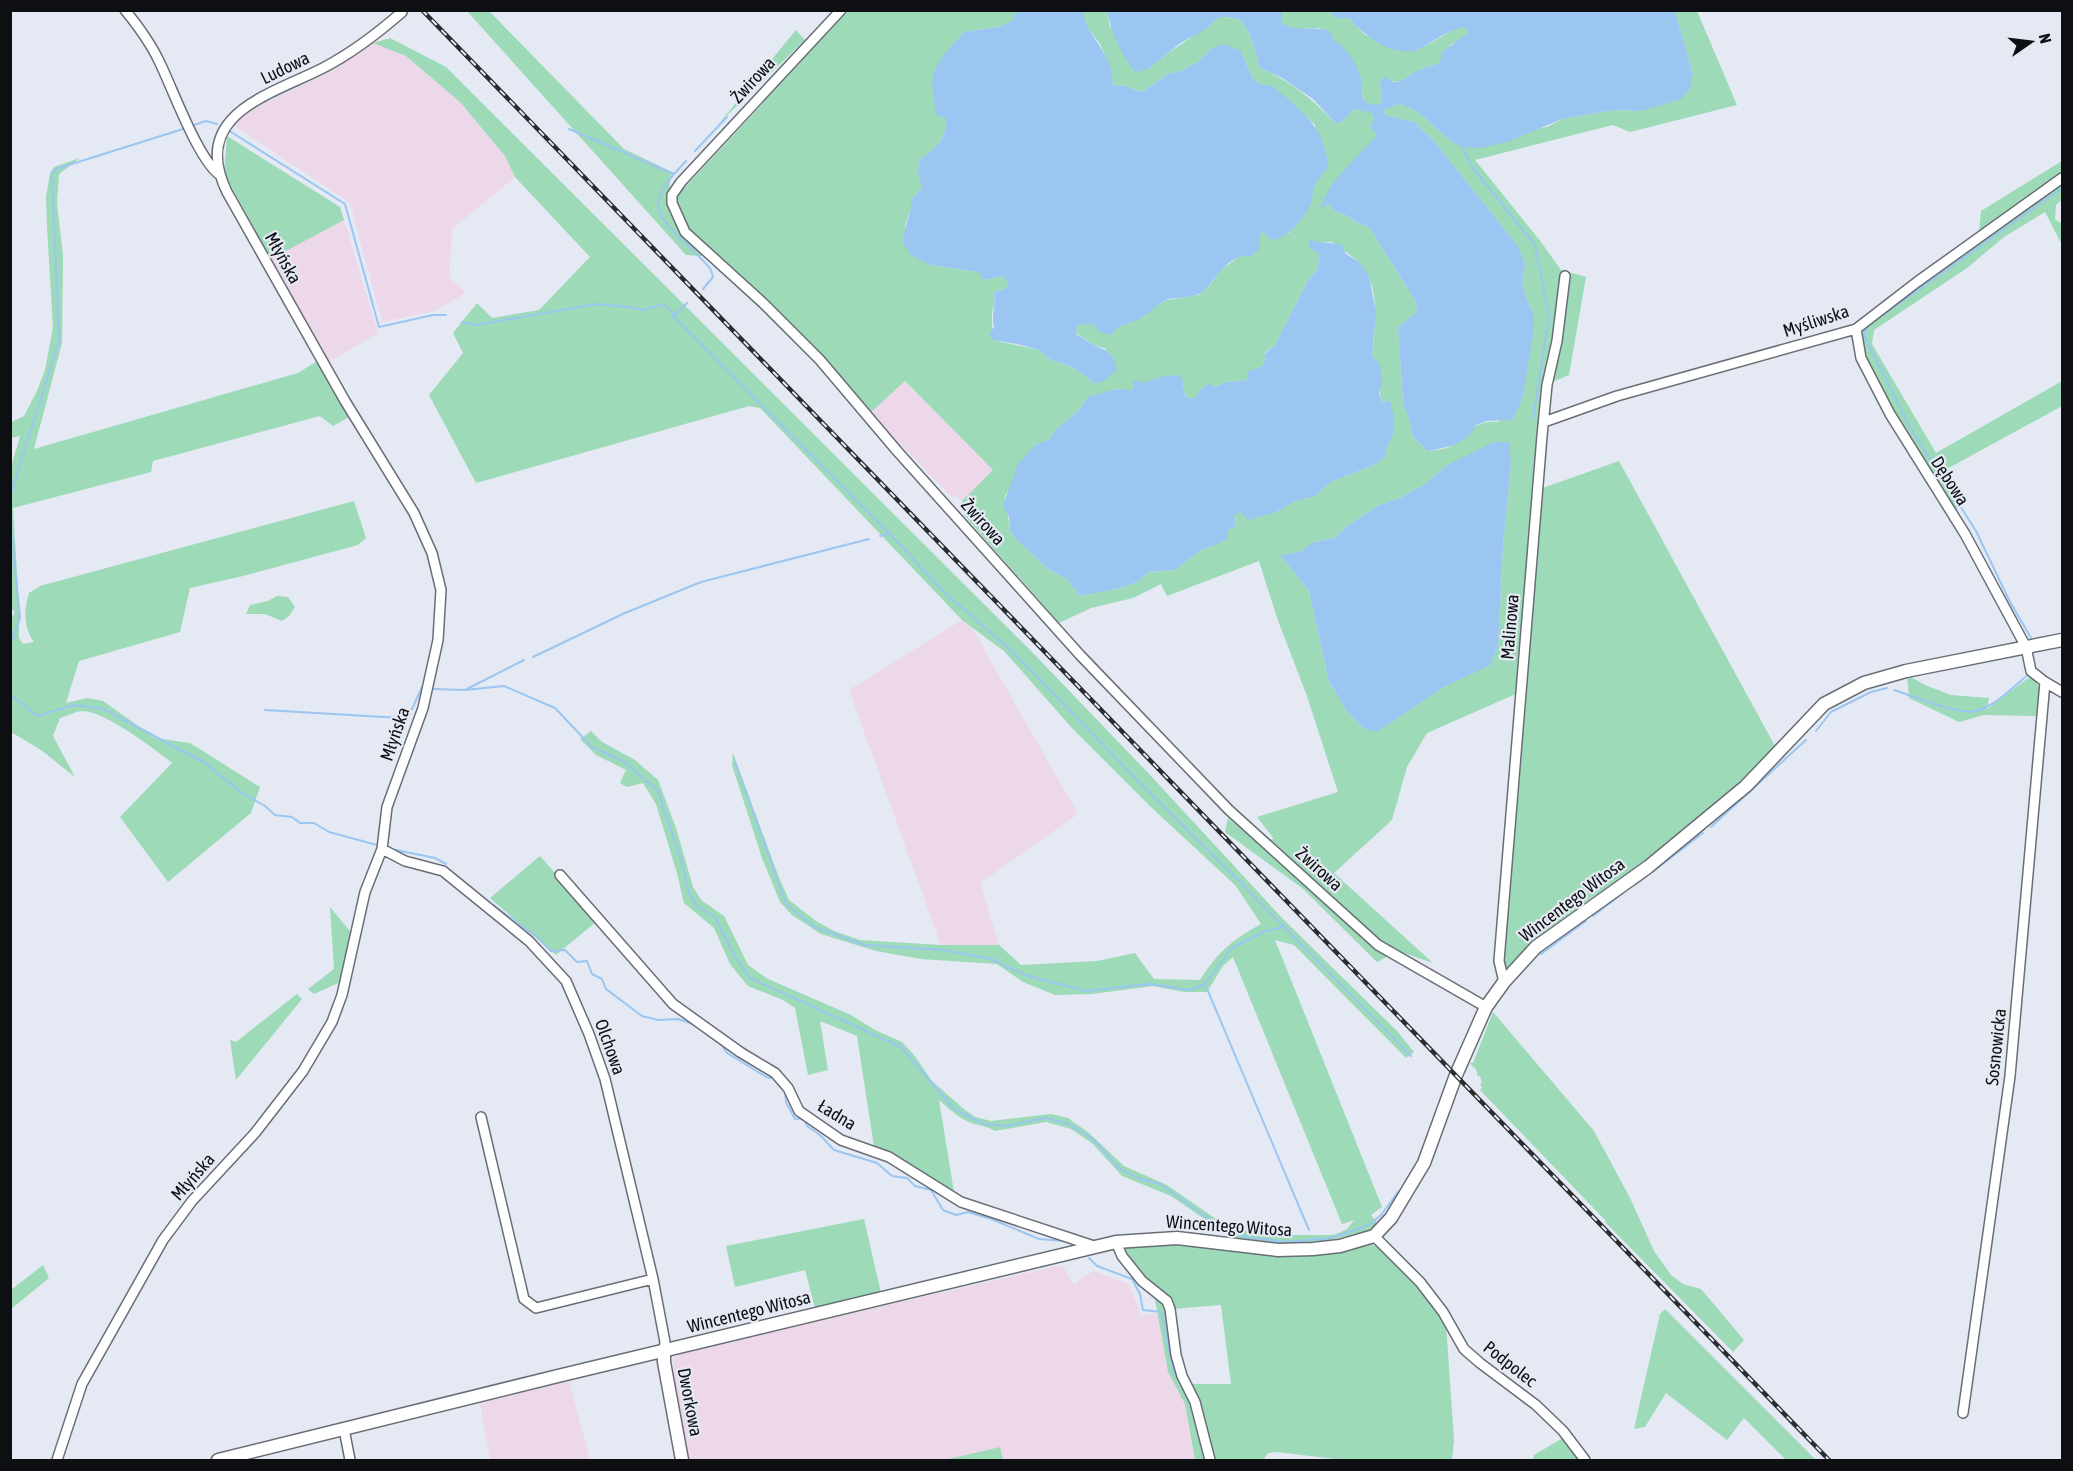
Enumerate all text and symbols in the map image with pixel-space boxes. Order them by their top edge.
north arrow [2001,12,2061,72]
text: N [2036,32,2055,45]
street label: Ludowa [257,47,312,88]
street label: Żwirowa [726,52,779,107]
street label: Młyńska [261,228,306,287]
street label: Myśliwska [1780,300,1851,341]
street label: Dębowa [1927,452,1974,509]
street label: Żwirowa [957,494,1010,549]
street label: Malinowa [1496,594,1523,660]
street label: Młyńska [376,704,413,763]
street label: Żwirowa [1292,842,1347,895]
street label: Wincentego Witosa [1515,853,1628,946]
street label: Sosnowicka [1981,1007,2010,1086]
street label: Olchowa [591,1016,630,1078]
street label: Ładna [814,1095,860,1134]
street label: Młyńska [167,1149,219,1204]
street label: Wincentego Witosa [1165,1211,1293,1240]
street label: Wincentego Witosa [685,1286,813,1337]
street label: Podpolec [1479,1336,1541,1391]
street label: Dworkowa [674,1366,707,1438]

